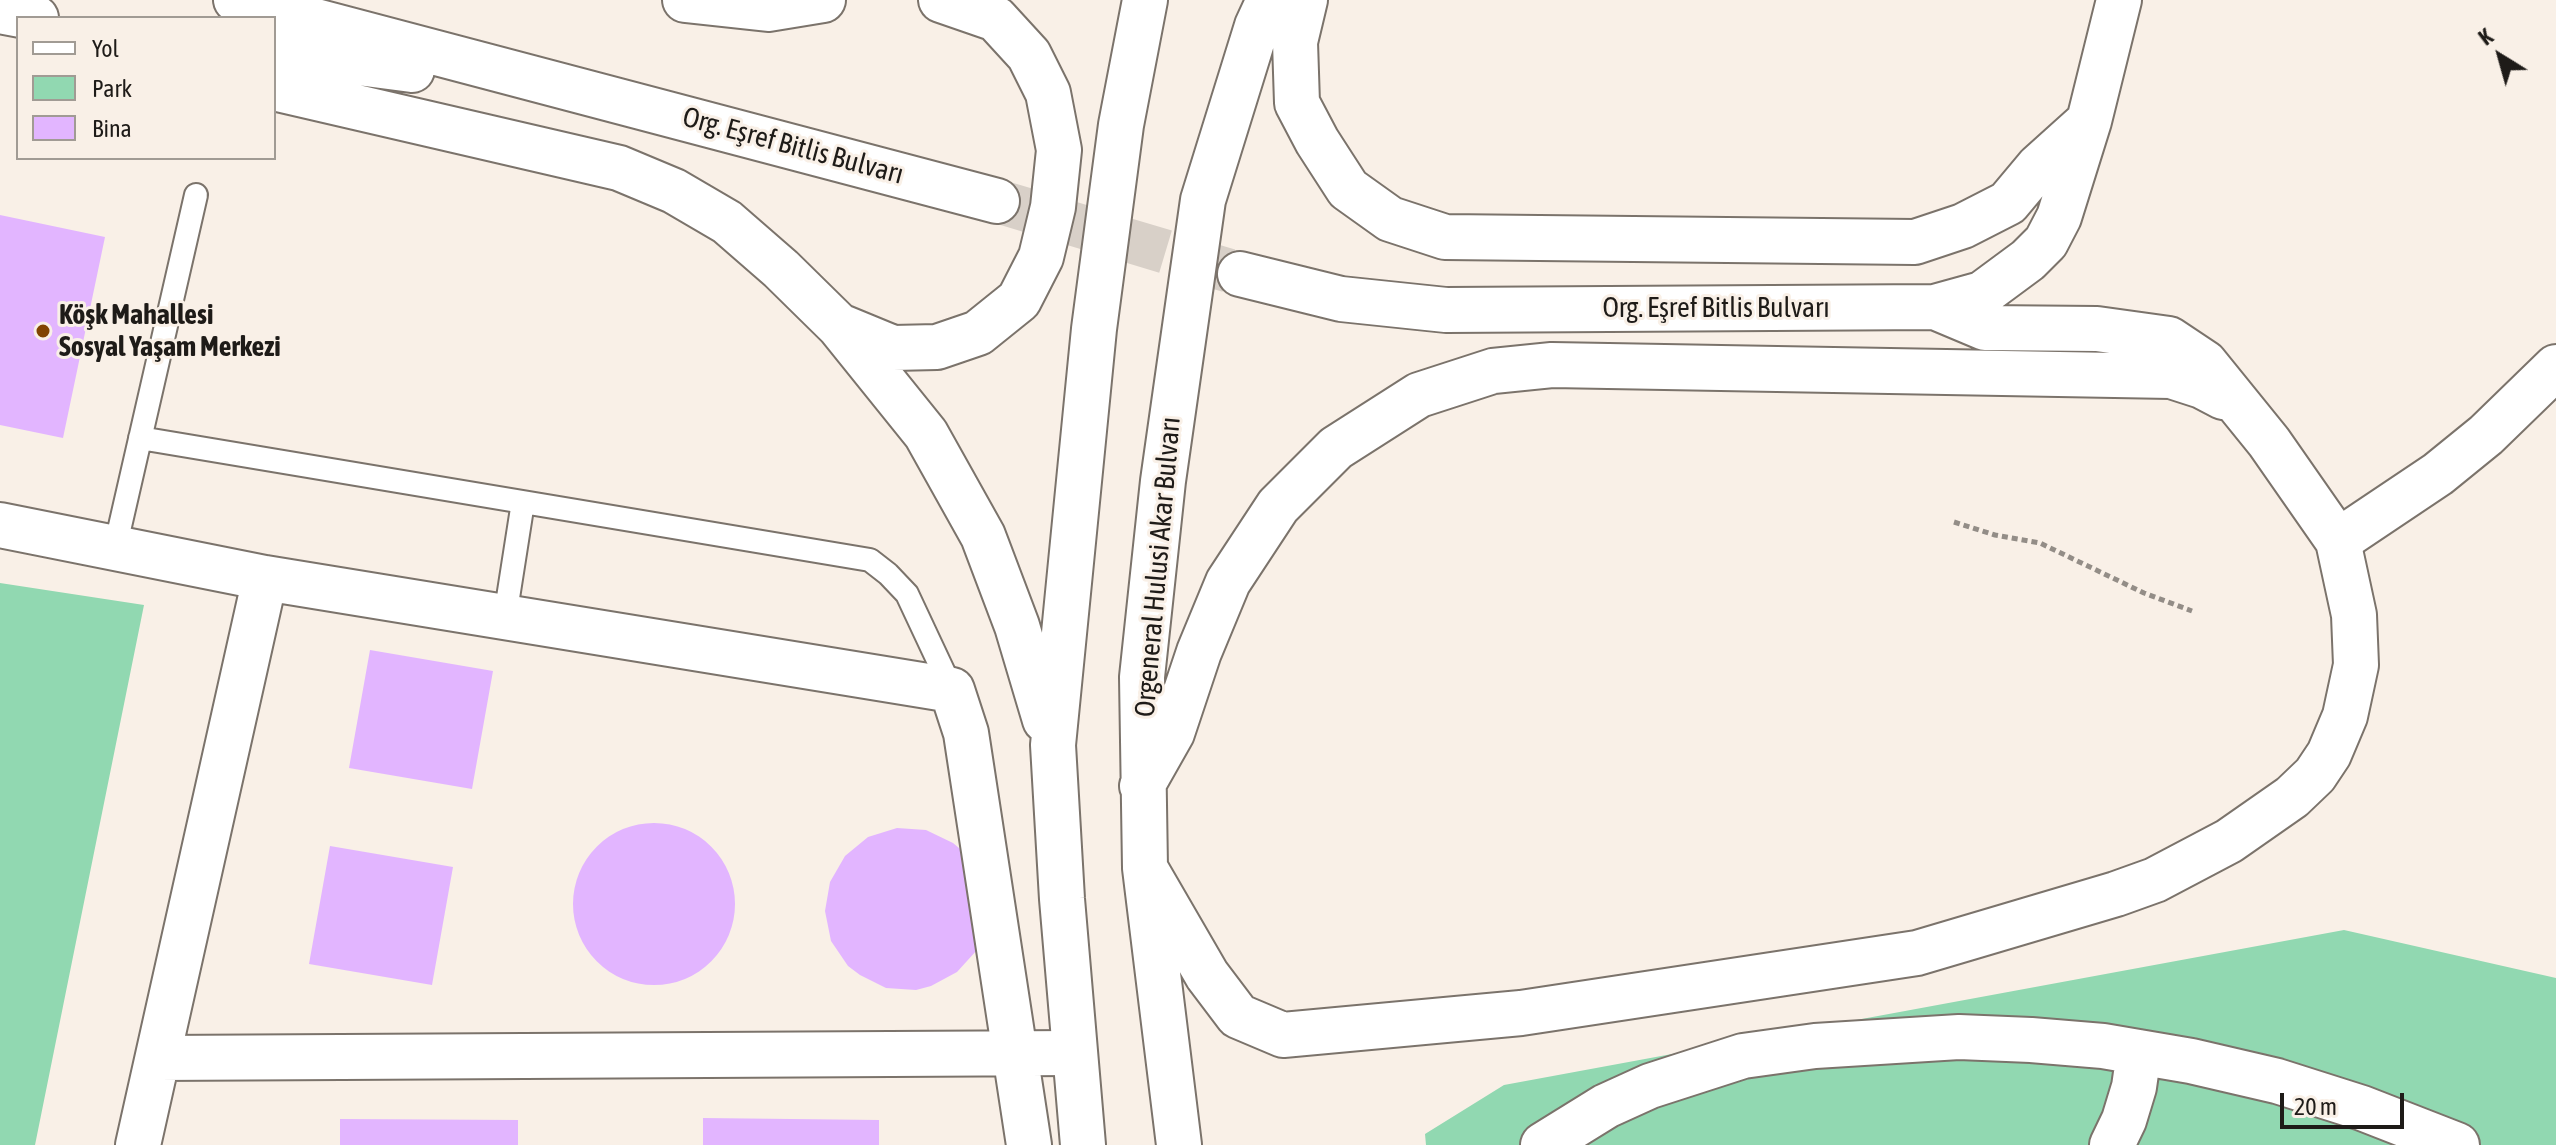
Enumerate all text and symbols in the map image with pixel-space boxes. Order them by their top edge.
legend [16,16,276,160]
north arrow [2460,16,2540,96]
text: K [2473,23,2498,50]
text: Yol [92,35,119,62]
text: Park [92,75,132,102]
street label: Org. Eşref Bitlis Bulvarı [679,100,907,192]
text: Bina [92,115,132,142]
street label: Org. Eşref Bitlis Bulvarı [1602,291,1830,325]
place label: Köşk Mahallesi Sosyal Yaşam Merkezi [59,298,281,364]
marker: Köşk Mahallesi Sosyal Yaşam Merkezi [34,322,52,340]
street label: Orgeneral Hulusi Akar Bulvarı [1128,416,1188,718]
scale bar [2284,1077,2408,1127]
text: 20 m [2294,1093,2337,1120]

